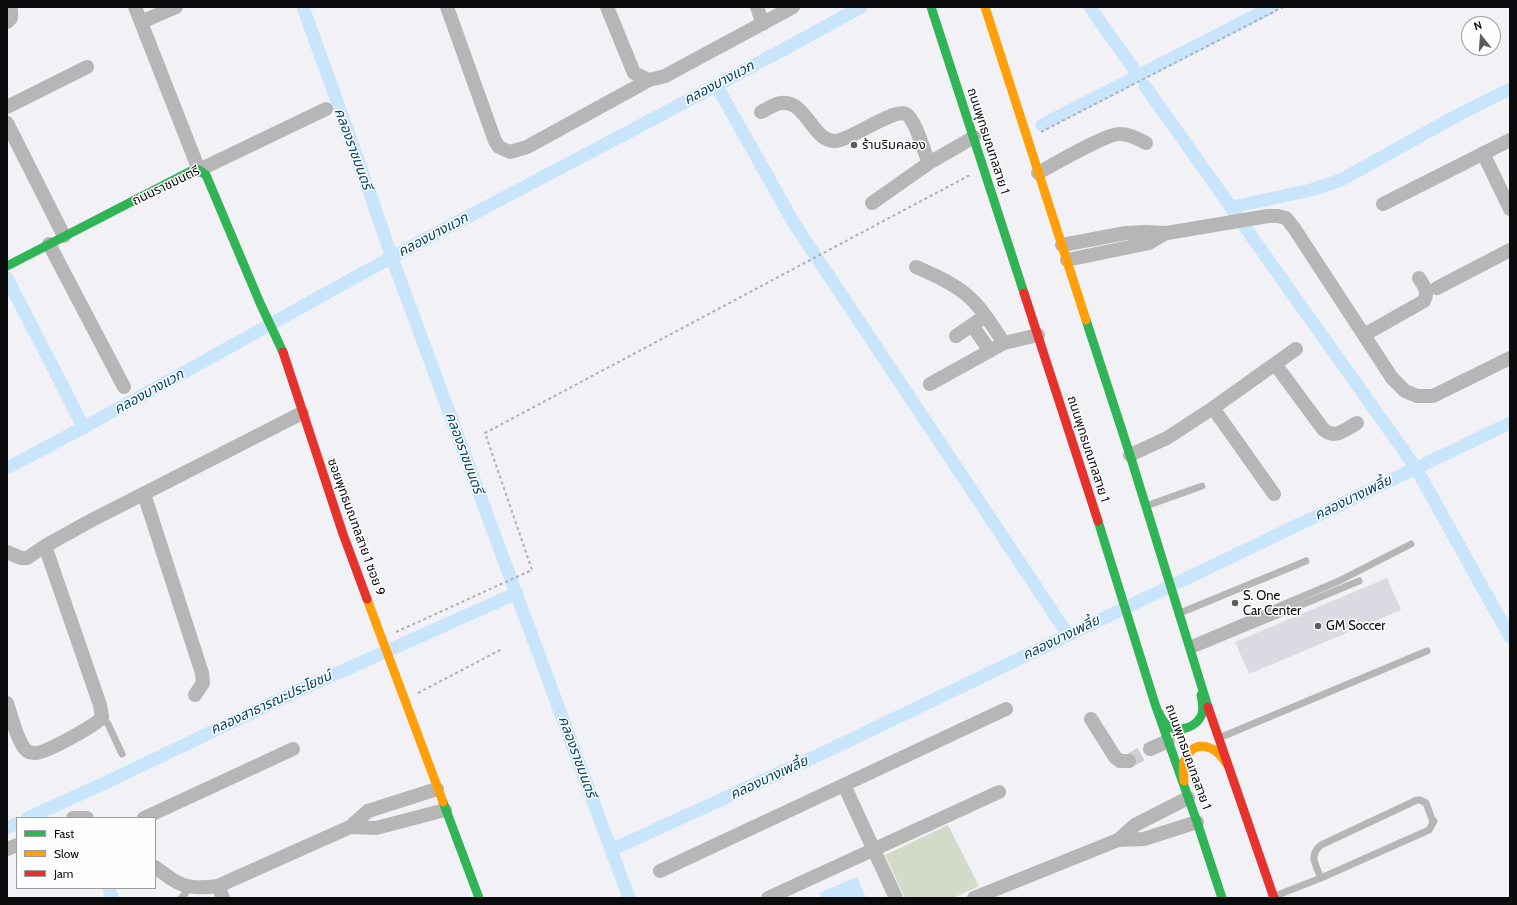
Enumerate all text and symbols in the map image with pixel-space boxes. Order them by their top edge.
north arrow [1461,16,1501,56]
text: N [1472,18,1484,33]
water label: คลองบางแวก [681,58,757,108]
street label: ถนนพุทธมณฑลสาย 1 [963,86,1013,196]
water label: คลองราชมนตรี [331,106,375,192]
place label: ร้านริมคลอง [862,137,926,153]
marker: ร้านริมคลอง [849,140,859,150]
street label: ถนนราชมนตรี [130,163,202,209]
water label: คลองบางแวก [395,210,471,260]
water label: คลองบางแวก [111,366,187,418]
street label: ถนนพุทธมณฑลสาย 1 [1063,394,1113,504]
water label: คลองราชมนตรี [442,410,486,496]
street label: ซอยพุทธมณฑลสาย 1 ซอย 9 [324,456,388,598]
water label: คลองบางเพลี้ย [1312,472,1394,524]
place label: S. One Car Center [1243,588,1301,619]
marker: S. One Car Center [1230,598,1240,608]
water label: คลองบางเพลี้ย [1020,612,1102,664]
place label: GM Soccer [1326,618,1385,634]
marker: GM Soccer [1313,621,1323,631]
water label: คลองสาธารณะประโยชน์ [208,668,334,738]
street label: ถนนพุทธมณฑลสาย 1 [1162,702,1214,812]
water label: คลองราชมนตรี [555,714,599,800]
water label: คลองบางเพลี้ย [728,753,810,803]
legend [16,817,156,889]
text: Fast [54,826,74,841]
text: Slow [54,846,79,861]
text: Jam [54,866,73,881]

